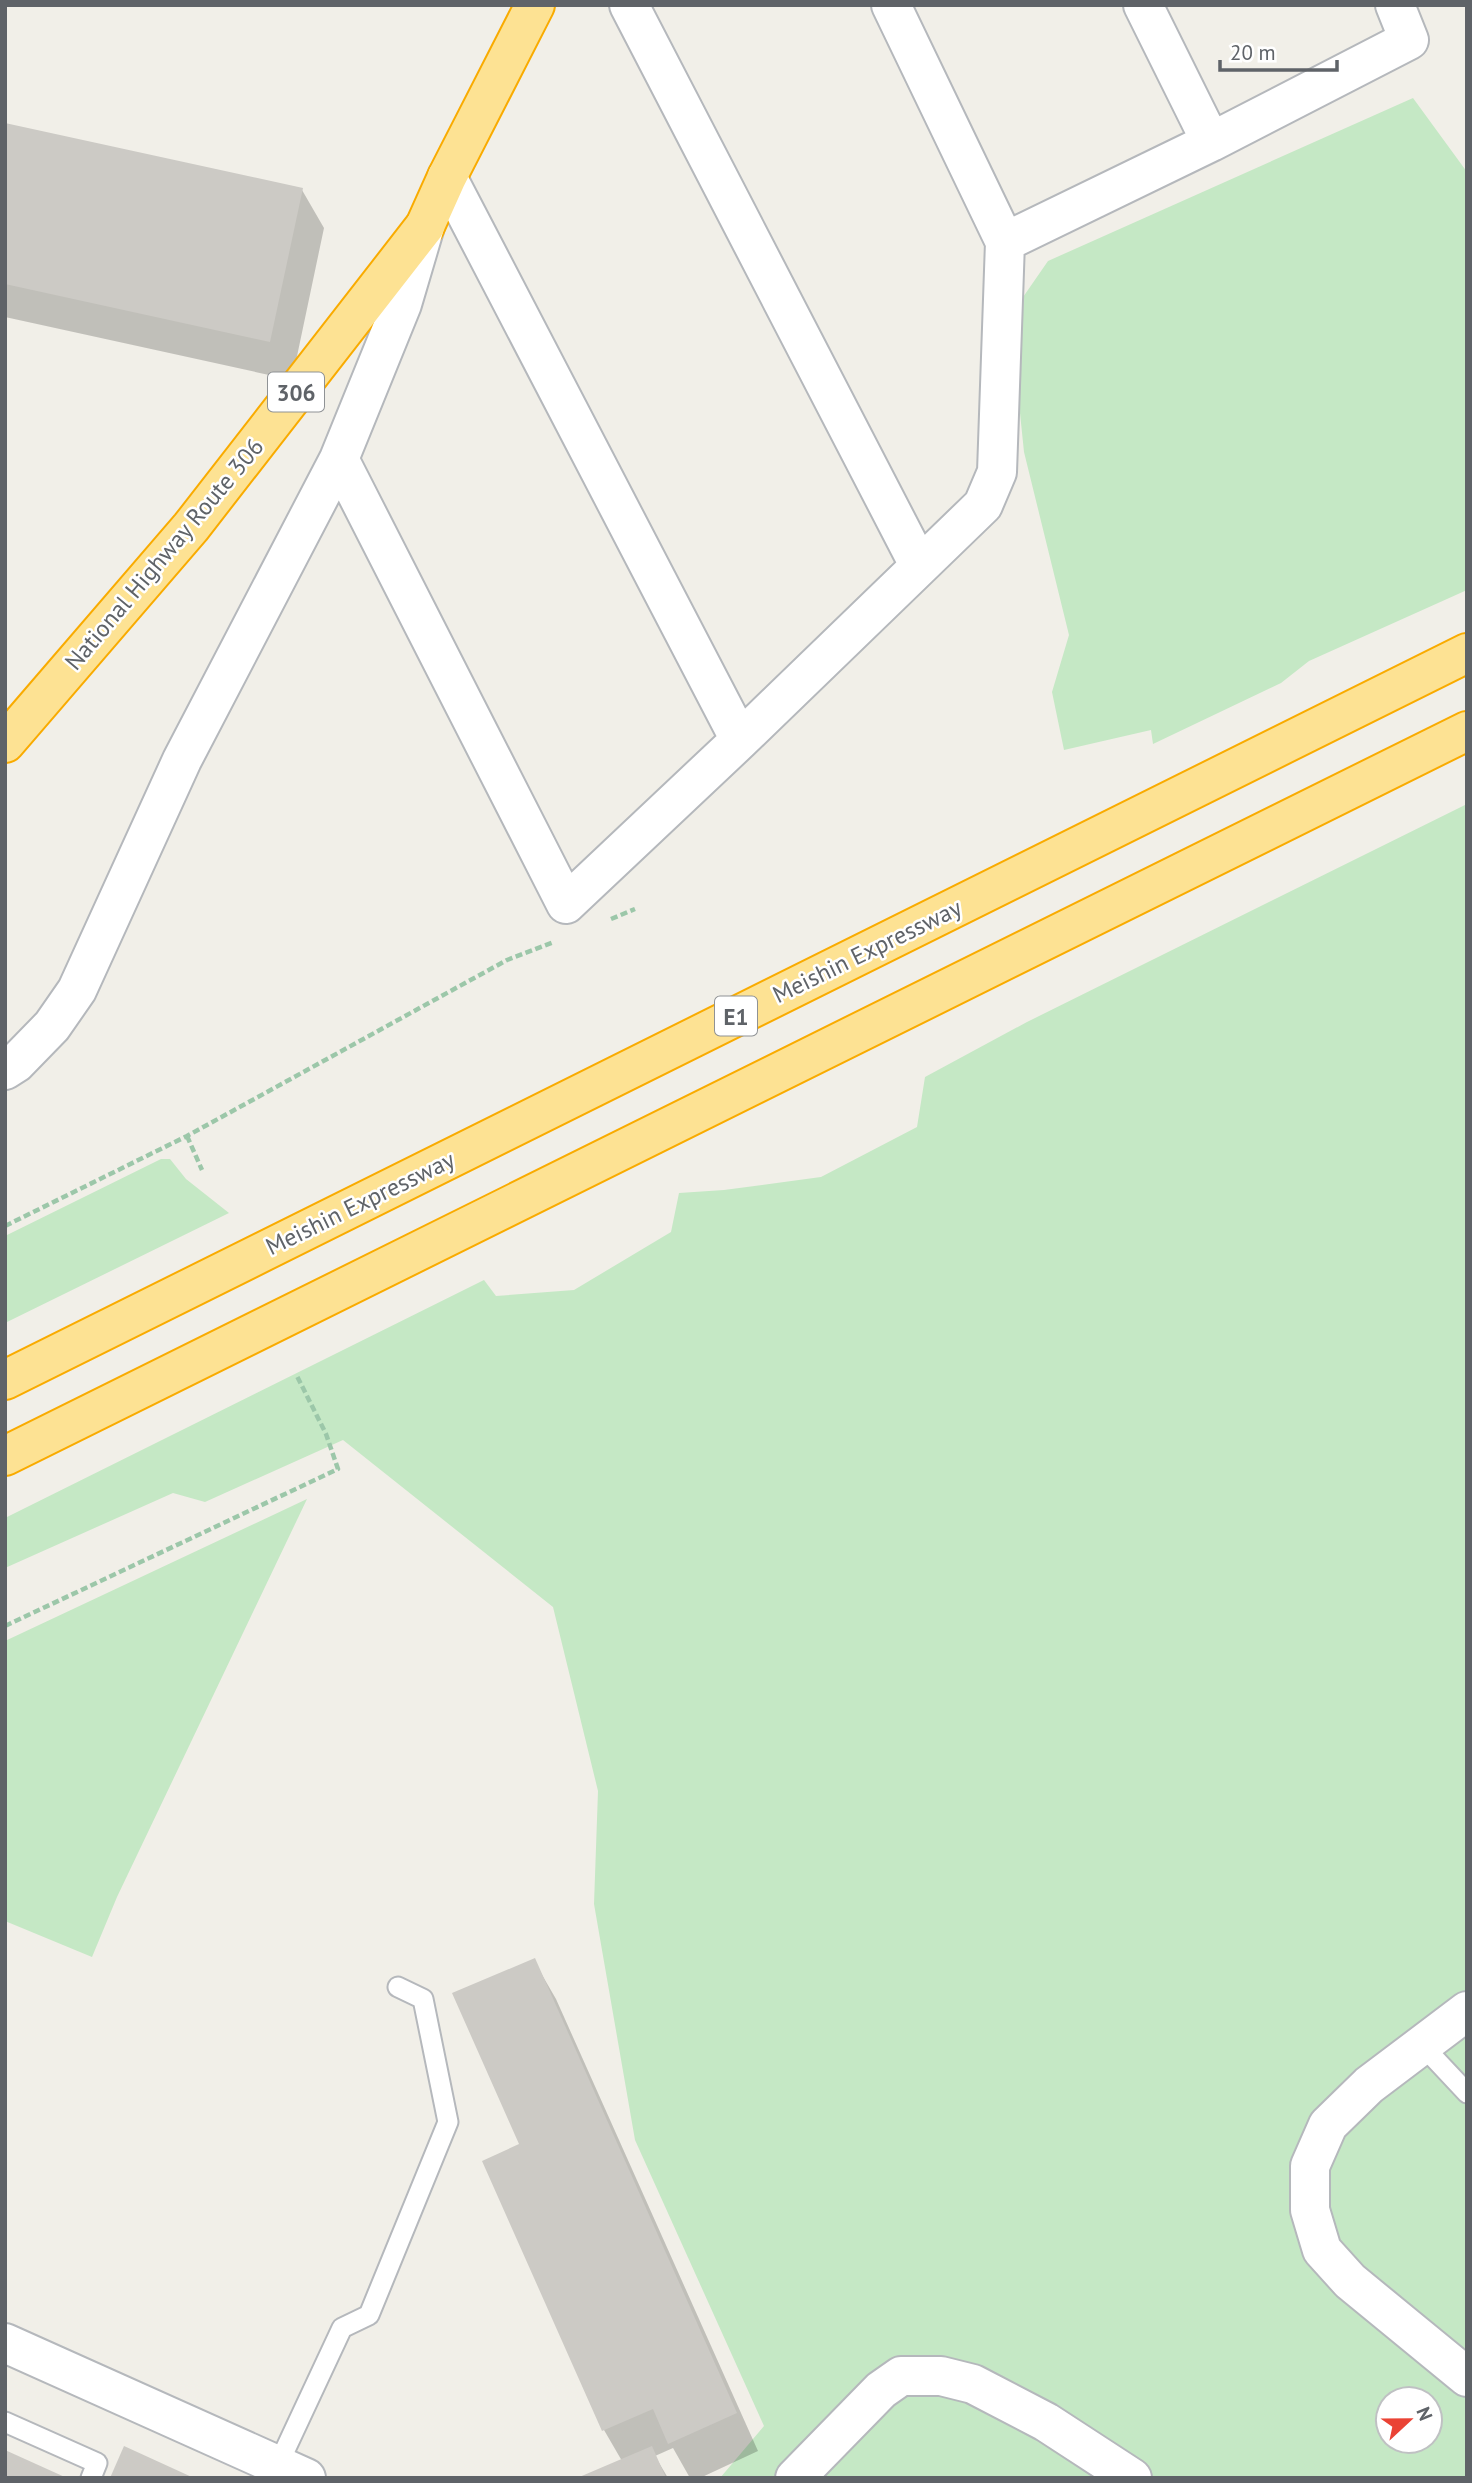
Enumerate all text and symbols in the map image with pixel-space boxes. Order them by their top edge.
scale bar [1220,28,1337,72]
text: 20 m [1230,39,1276,66]
road number: 306 [268,372,324,412]
street label: National Highway Route 306 [58,432,270,676]
street label: Meishin Expressway [767,892,967,1010]
road number: E1 [715,996,757,1036]
street label: Meishin Expressway [260,1144,460,1262]
north arrow [1374,2385,1444,2455]
text: N [1411,2403,1438,2424]

